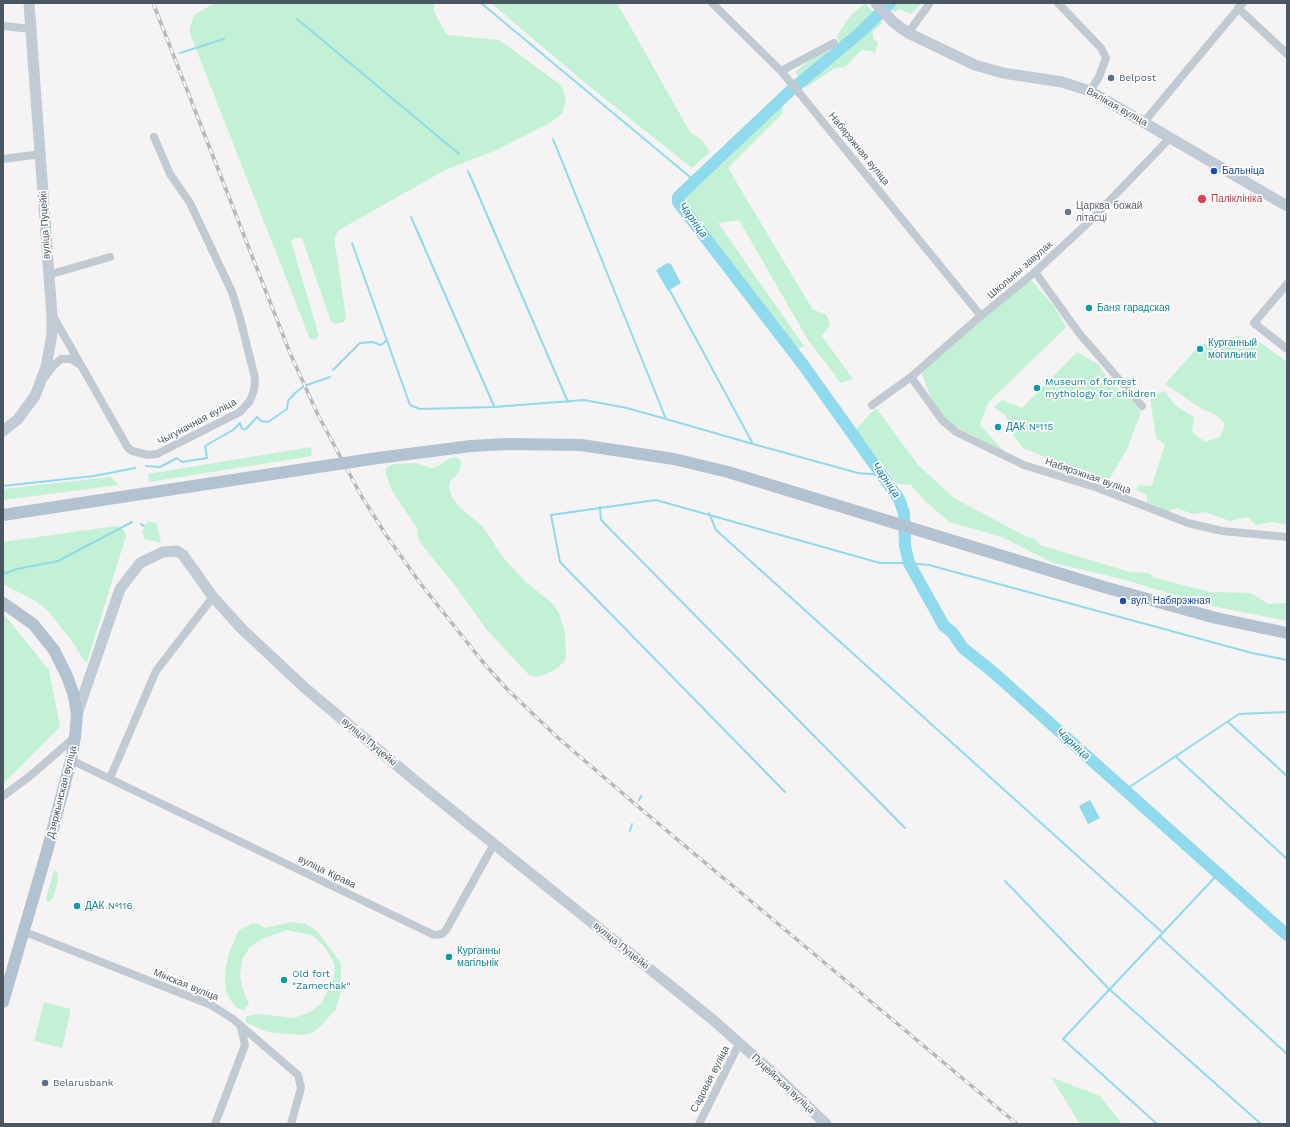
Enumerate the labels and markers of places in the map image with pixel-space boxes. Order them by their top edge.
place label: Belpost [1119,72,1156,84]
marker: Belpost [1106,73,1116,83]
place label: Бальніца [1222,165,1264,177]
marker: Бальніца [1209,166,1219,176]
marker: Паліклініка [1196,193,1208,205]
place label: Паліклініка [1211,193,1262,205]
place label: Царква божай літасці [1076,200,1142,224]
marker: Царква божай літасці [1063,207,1073,217]
place label: Баня гарадская [1097,302,1170,314]
marker: Баня гарадская [1084,303,1094,313]
place label: Курганный могильник [1208,337,1257,360]
marker: Курганный могильник [1195,344,1205,354]
place label: Museum of forrest mythology for children [1045,376,1156,400]
marker: Museum of forrest mythology for children [1032,383,1042,393]
place label: ДАК №115 [1006,421,1053,433]
marker: ДАК №115 [993,422,1003,432]
place label: вул. Набярэжная [1131,595,1210,607]
marker: вул. Набярэжная [1118,596,1128,606]
place label: ДАК №116 [85,900,132,912]
marker: ДАК №116 [72,901,82,911]
place label: Курганны магільнік [457,945,500,968]
marker: Курганны магільнік [444,952,454,962]
place label: Old fort "Zamechak" [292,968,350,992]
marker: Old fort "Zamechak" [279,975,289,985]
place label: Belarusbank [53,1077,113,1089]
marker: Belarusbank [40,1078,50,1088]

